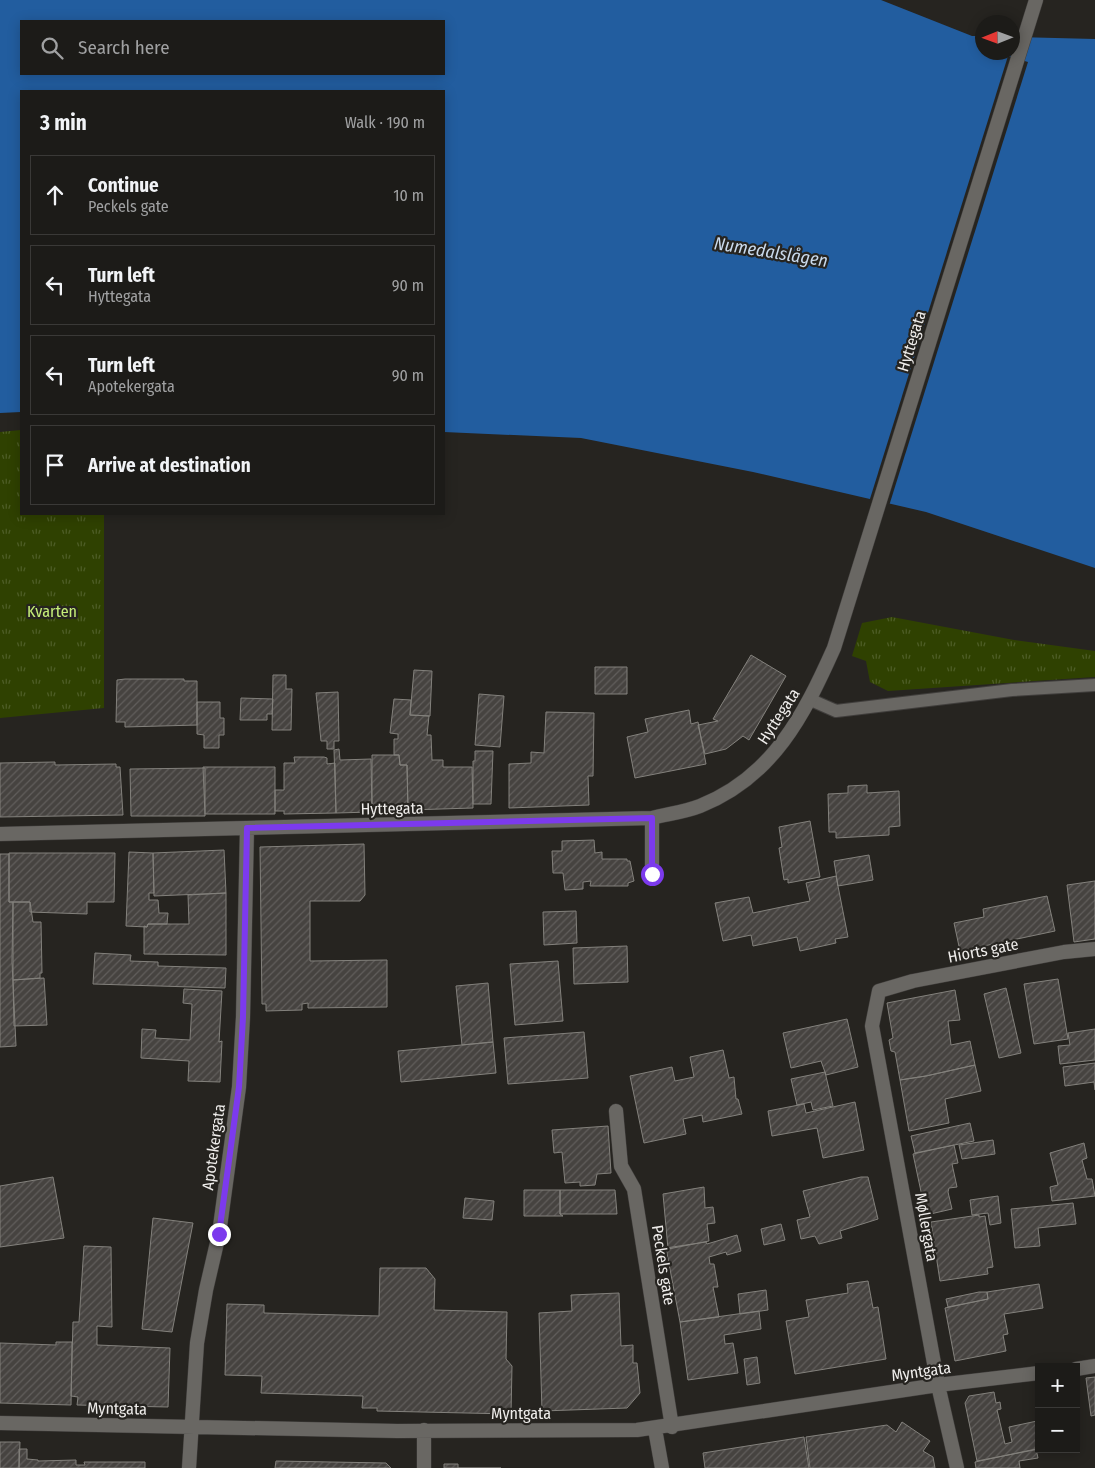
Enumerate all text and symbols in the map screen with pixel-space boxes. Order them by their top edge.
north arrow [975,15,1020,60]
search box [20,20,445,75]
icon: search [38,34,66,62]
text: Search here [78,36,170,59]
text: 3 min [40,110,87,136]
text: Walk · 190 m [345,113,425,132]
text: Continue [88,174,159,197]
icon: ahead [41,181,69,209]
text: 10 m [393,186,424,205]
text: Peckels gate [88,197,169,216]
water label: Numedalslågen [712,232,830,272]
text: Turn left [88,264,155,287]
icon: left [41,271,69,299]
text: 90 m [392,276,424,295]
text: Hyttegata [88,287,151,306]
street label: Hyttegata [893,308,930,374]
text: Turn left [88,354,155,377]
icon: left [41,361,69,389]
text: 90 m [392,366,424,385]
text: Apotekergata [88,377,175,396]
icon: arrive [41,451,69,479]
text: Arrive at destination [88,454,251,477]
park label: Kvarten [27,602,77,621]
street label: Hyttegata [753,685,804,748]
street label: Hyttegata [360,798,424,819]
route start [641,863,664,886]
street label: Hiorts gate [946,934,1020,967]
street label: Apotekergata [198,1103,229,1191]
street label: Møllergata [911,1191,942,1263]
route end [208,1223,231,1246]
street label: Peckels gate [648,1224,679,1306]
street label: Myntgata [890,1358,952,1385]
map controls [1035,1363,1080,1453]
button: + [1035,1363,1080,1408]
street label: Myntgata [87,1398,147,1419]
street label: Myntgata [491,1404,551,1423]
button: − [1035,1408,1080,1453]

